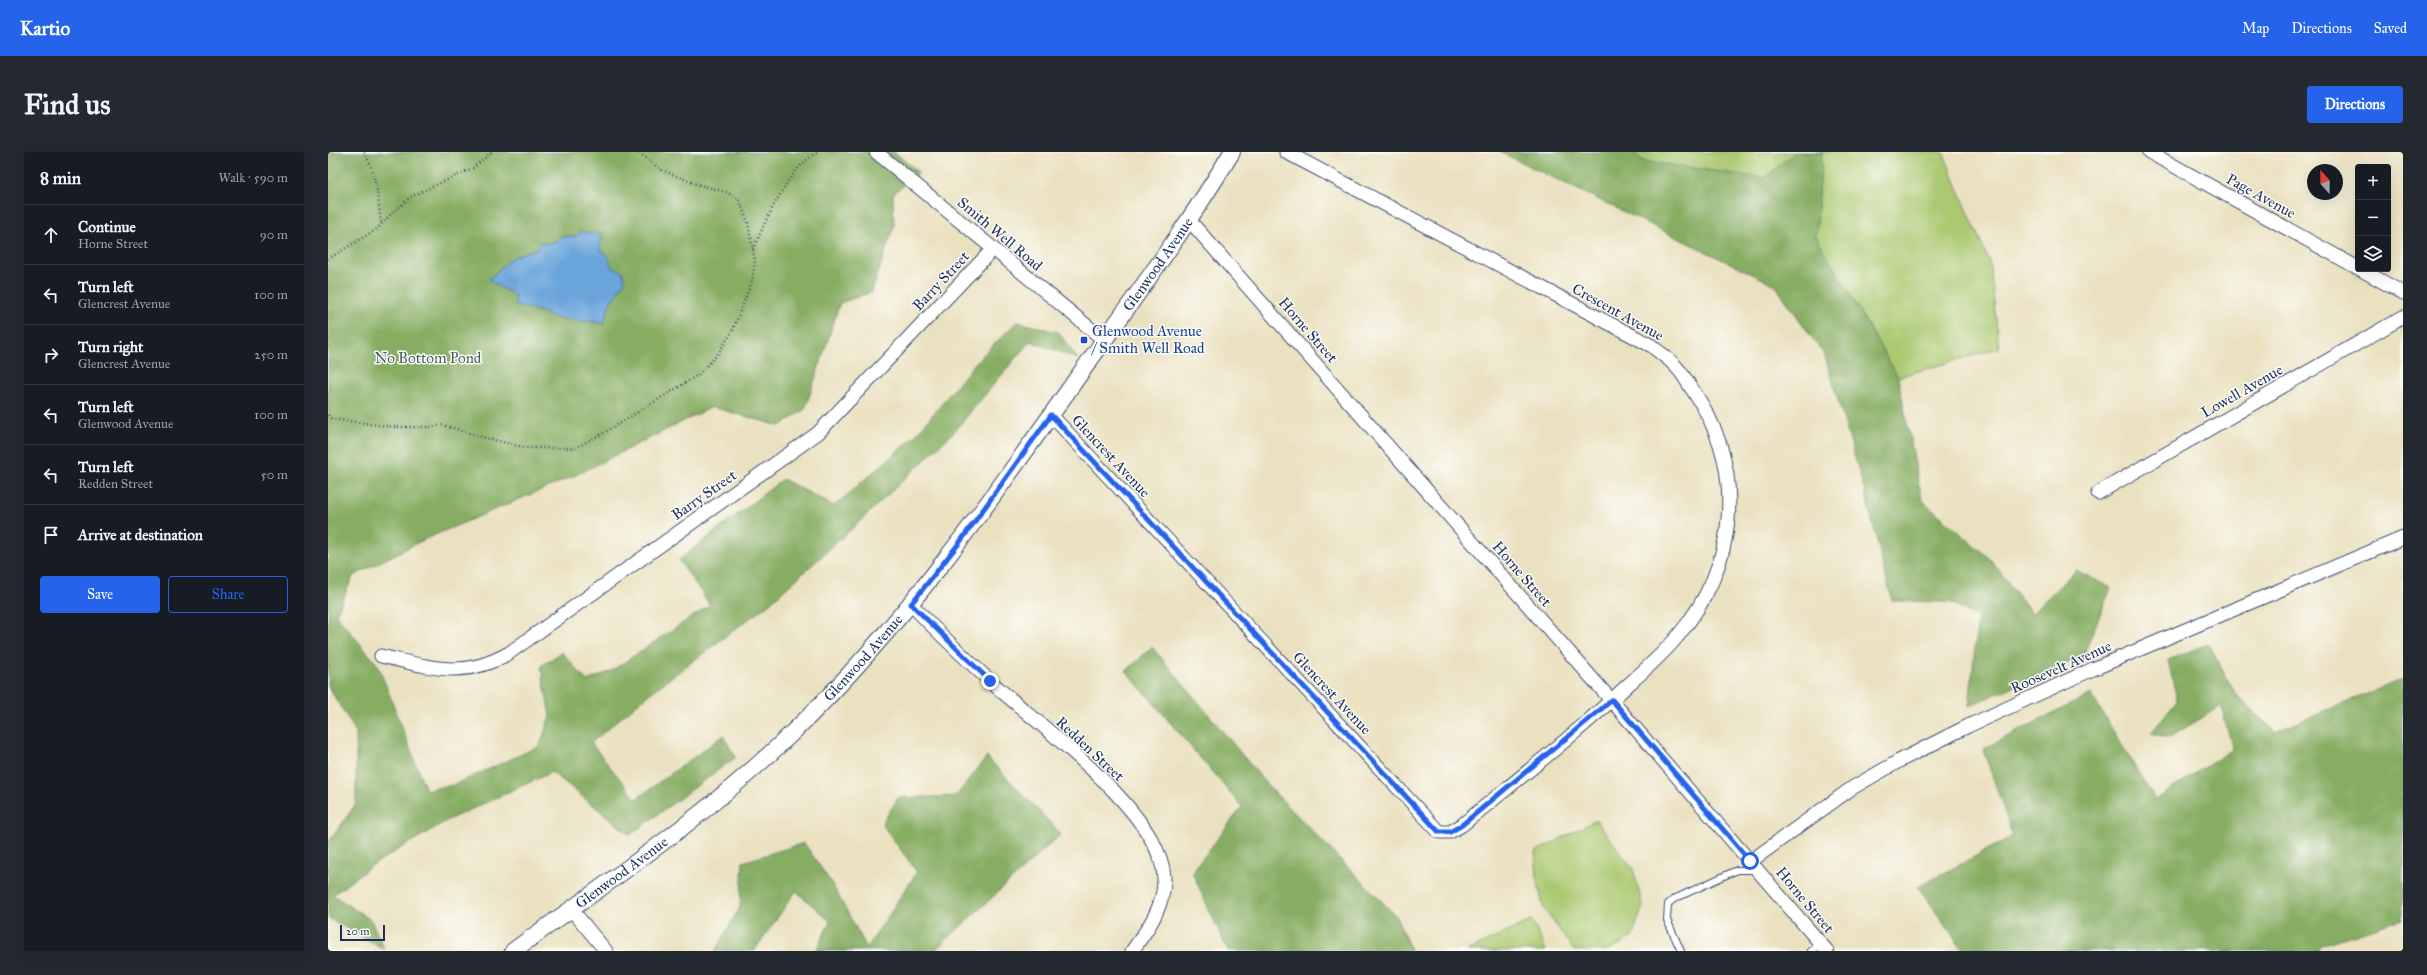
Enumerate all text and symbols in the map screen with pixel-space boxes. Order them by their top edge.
text: Kartio [20,17,70,40]
text: Map [2242,20,2269,37]
text: Directions [2291,20,2352,37]
text: Saved [2374,20,2407,37]
button: Directions [2307,86,2403,123]
text: Find us [24,87,110,122]
north arrow [2307,164,2343,200]
map controls [2355,164,2391,272]
button: + [2355,164,2391,200]
text: 8 min [40,168,81,189]
text: Walk · 590 m [218,170,288,186]
street label: Page Avenue [2223,170,2299,222]
street label: Smith Well Road [954,193,1046,275]
button: − [2355,200,2391,236]
street label: Glenwood Avenue [1119,214,1197,315]
text: Continue [78,218,136,236]
icon: ahead [40,224,62,246]
text: 90 m [260,227,288,243]
text: Horne Street [78,236,148,252]
button: layers [2355,236,2391,272]
street label: Barry Street [909,247,974,315]
text: Turn left [78,278,134,296]
street label: Crescent Avenue [1569,279,1667,345]
icon: left [40,284,62,306]
text: 100 m [254,287,288,303]
street label: Horne Street [1275,294,1342,367]
text: Glencrest Avenue [78,296,170,312]
place label: Glenwood Avenue / Smith Well Road [1091,322,1205,357]
marker: Glenwood Avenue / Smith Well Road [1079,335,1089,345]
text: Turn right [78,338,143,356]
icon: right [40,344,62,366]
text: 250 m [254,347,288,363]
park label: No Bottom Pond [375,349,482,367]
text: Glencrest Avenue [78,356,170,372]
street label: Lowell Avenue [2198,360,2286,422]
text: Turn left [78,398,134,416]
icon: left [40,404,62,426]
text: 100 m [254,407,288,423]
street label: Glencrest Avenue [1068,411,1154,501]
text: Glenwood Avenue [78,416,173,432]
text: Turn left [78,458,134,476]
icon: left [40,464,62,486]
street label: Barry Street [668,466,740,524]
text: 50 m [261,467,288,483]
text: Redden Street [78,476,153,492]
icon: arrive [40,524,62,546]
text: Arrive at destination [78,526,203,544]
street label: Horne Street [1489,538,1556,611]
button: Save [40,576,160,613]
button: Share [168,576,288,613]
street label: Glenwood Avenue [820,611,907,705]
street label: Roosevelt Avenue [2008,637,2114,697]
street label: Glencrest Avenue [1289,648,1375,738]
route end [981,672,999,690]
street label: Redden Street [1052,713,1128,786]
street label: Glenwood Avenue [572,833,671,912]
route start [1741,852,1759,870]
street label: Horne Street [1772,863,1838,937]
scale bar [340,923,385,942]
text: 20 m [346,925,369,938]

